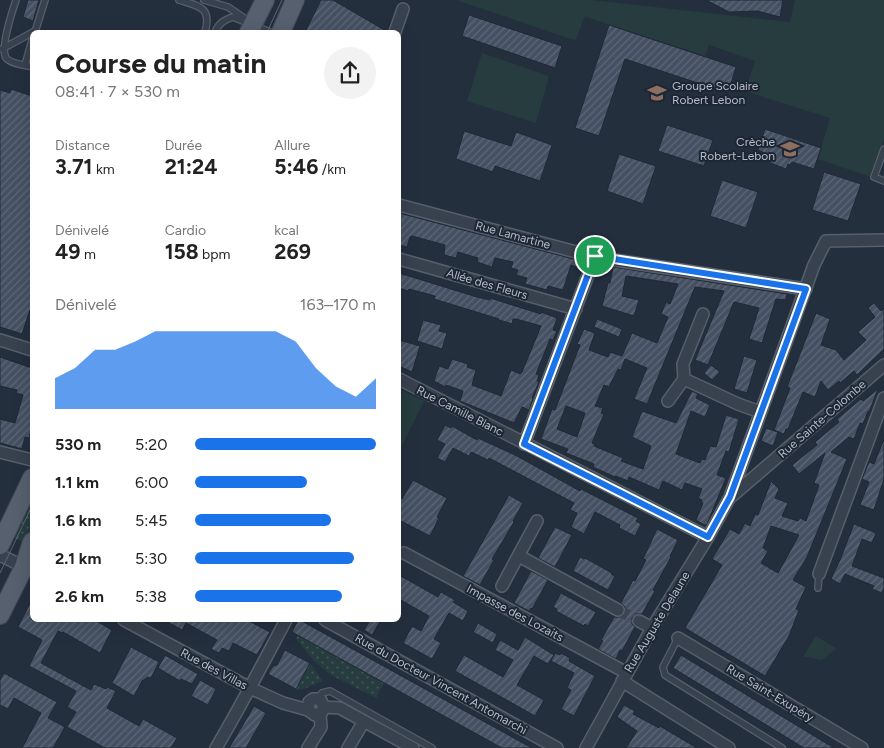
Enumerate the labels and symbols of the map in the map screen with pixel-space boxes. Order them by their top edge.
place label: Groupe Scolaire Robert Lebon [672,79,759,107]
school or university icon: Groupe Scolaire Robert Lebon [646,82,668,104]
place label: Crèche Robert-Lebon [700,135,775,163]
school or university icon: Crèche Robert-Lebon [779,138,801,160]
street label: Rue Lamartine [474,218,552,252]
pin [574,235,616,277]
street label: Allée des Fleurs [445,266,530,302]
street label: Rue Sainte-Colombe [775,377,869,461]
street label: Rue Camille Blanc [414,383,506,439]
street label: Rue Auguste Delaune [621,569,693,675]
street label: Impasse des Lozaits [464,582,566,645]
street label: Rue du Docteur Vincent Antomarchi [353,631,529,737]
street label: Rue des Villas [178,645,250,693]
street label: Rue Saint-Exupéry [724,661,817,725]

